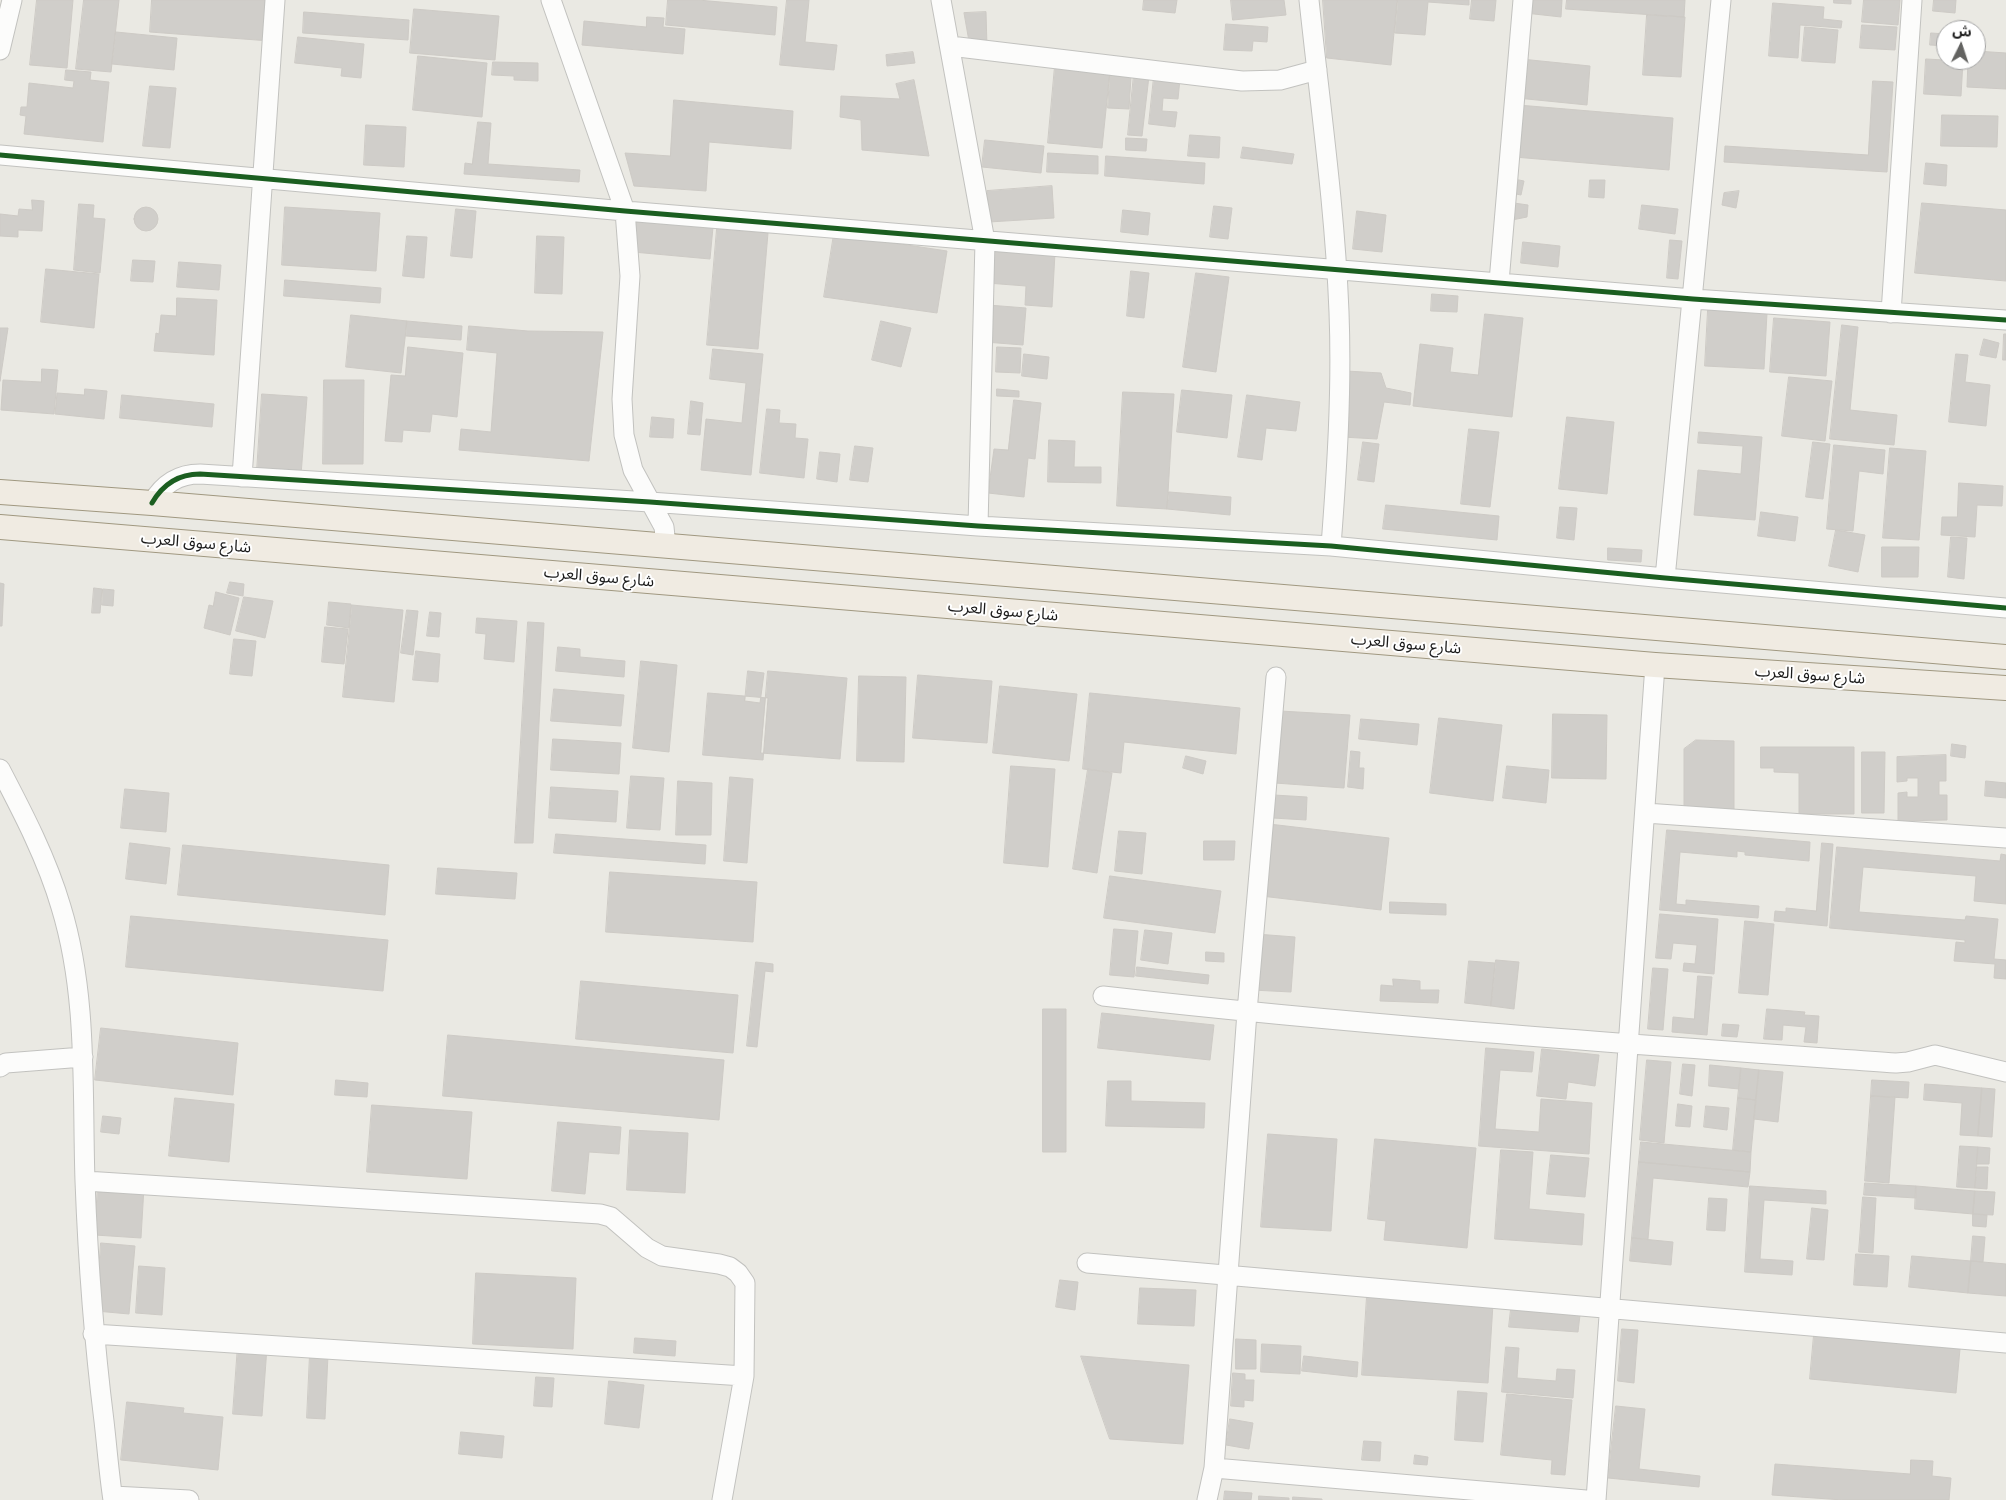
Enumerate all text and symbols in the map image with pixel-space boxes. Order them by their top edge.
north arrow [1936,20,1986,70]
text: ش [1952,21,1972,41]
street label: شارع سوق العرب [140,529,252,557]
street label: شارع سوق العرب [543,563,655,591]
street label: شارع سوق العرب [947,597,1059,625]
street label: شارع سوق العرب [1350,630,1462,658]
street label: شارع سوق العرب [1754,662,1866,688]

